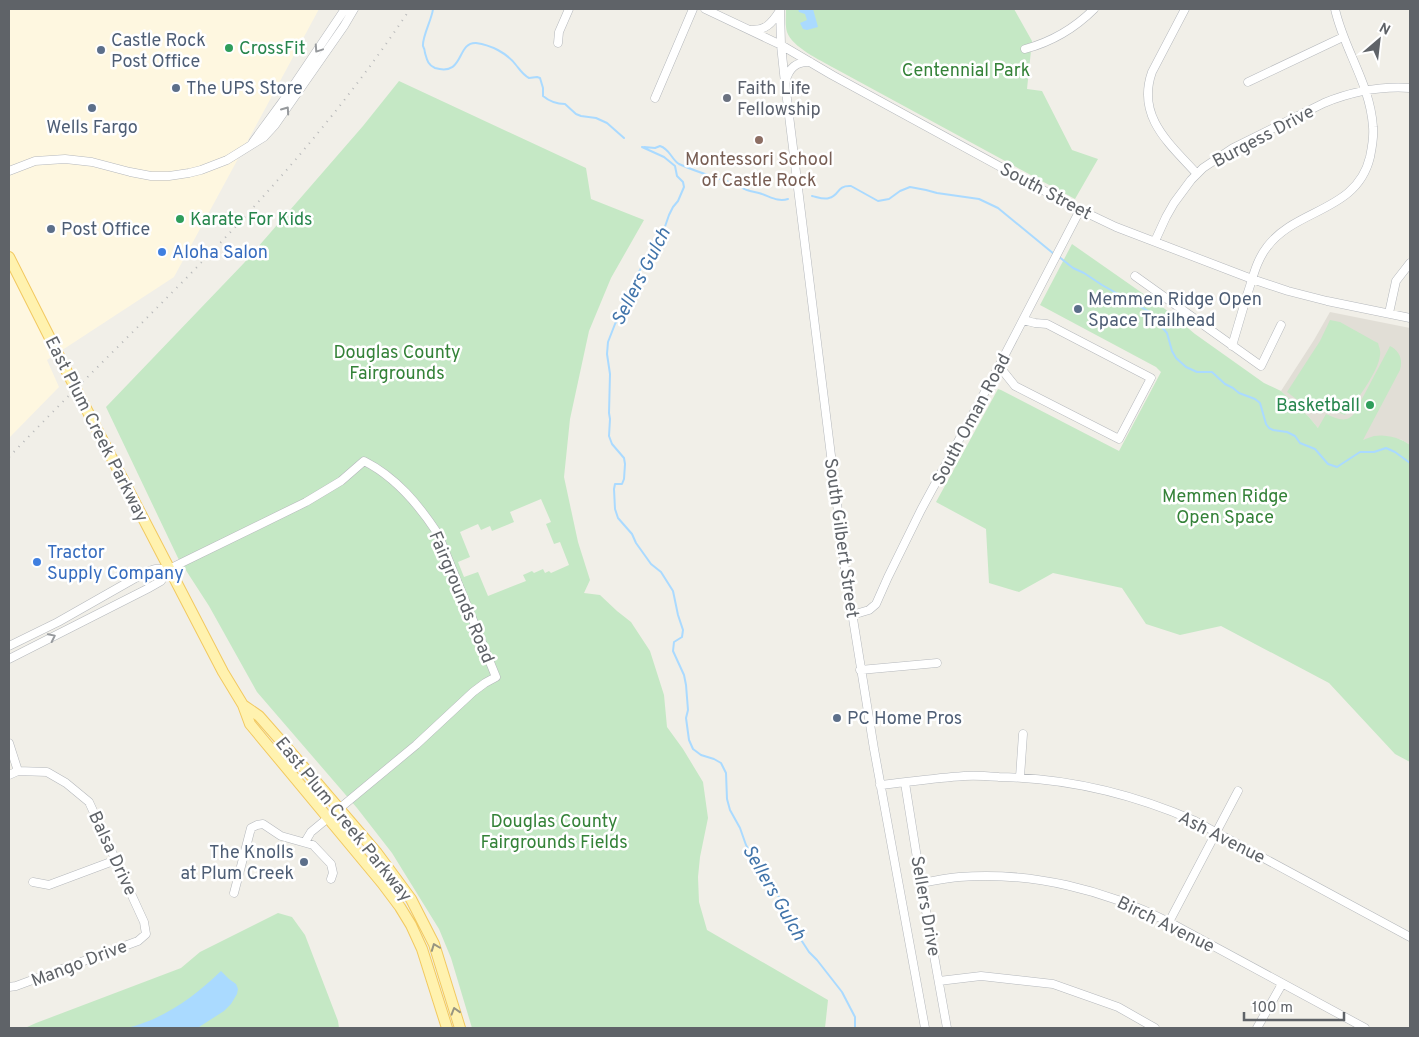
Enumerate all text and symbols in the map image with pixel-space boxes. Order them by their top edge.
north arrow [1354,15,1404,65]
text: N [1376,20,1393,40]
place label: Castle Rock Post Office [111,30,206,74]
place label: CrossFit [239,38,305,61]
marker: CrossFit [223,42,235,54]
marker: Castle Rock Post Office [95,44,107,56]
one-way arrow [315,44,324,53]
park label: Centennial Park [902,60,1030,83]
place label: The UPS Store [186,78,303,101]
place label: Faith Life Fellowship [737,78,821,122]
marker: The UPS Store [170,82,182,94]
marker: Faith Life Fellowship [721,92,733,104]
street label: Burgess Drive [1209,101,1319,174]
marker: Wells Fargo [86,102,98,114]
one-way arrow [280,106,289,116]
place label: Wells Fargo [46,117,138,140]
marker: Montessori School of Castle Rock [753,134,765,146]
place label: Montessori School of Castle Rock [685,149,833,193]
street label: South Street [995,158,1095,226]
place label: Karate For Kids [190,209,313,232]
marker: Karate For Kids [174,213,186,225]
place label: Post Office [61,219,150,242]
marker: Post Office [45,223,57,235]
water label: Sellers Gulch [607,223,677,330]
place label: Aloha Salon [172,242,268,265]
marker: Aloha Salon [156,246,168,258]
place label: Memmen Ridge Open Space Trailhead [1088,289,1262,333]
marker: Memmen Ridge Open Space Trailhead [1072,303,1084,315]
street label: East Plum Creek Parkway [39,333,153,526]
park label: Douglas County Fairgrounds [333,342,461,386]
street label: South Oman Road [928,350,1017,489]
place label: Basketball [1276,395,1360,418]
marker: Basketball [1364,399,1376,411]
street label: South Gilbert Street [818,457,863,620]
park label: Memmen Ridge Open Space [1162,486,1288,530]
street label: Fairgrounds Road [422,528,499,667]
place label: Tractor Supply Company [47,542,184,586]
marker: Tractor Supply Company [31,556,43,568]
one-way arrow [47,633,56,643]
place label: PC Home Pros [847,708,962,731]
marker: PC Home Pros [831,712,843,724]
street label: East Plum Creek Parkway [269,733,416,907]
street label: Ash Avenue [1174,807,1269,870]
street label: Balsa Drive [82,808,141,900]
park label: Douglas County Fairgrounds Fields [480,811,628,855]
water label: Sellers Gulch [736,841,811,946]
place label: The Knolls at Plum Creek [181,842,294,886]
street label: Sellers Drive [904,854,945,958]
marker: The Knolls at Plum Creek [298,856,310,868]
street label: Birch Avenue [1113,892,1218,959]
street label: Mango Drive [28,936,131,993]
one-way arrow [430,943,440,951]
scale bar [1244,990,1344,1022]
text: 100 m [1252,999,1293,1018]
one-way arrow [450,1007,460,1015]

